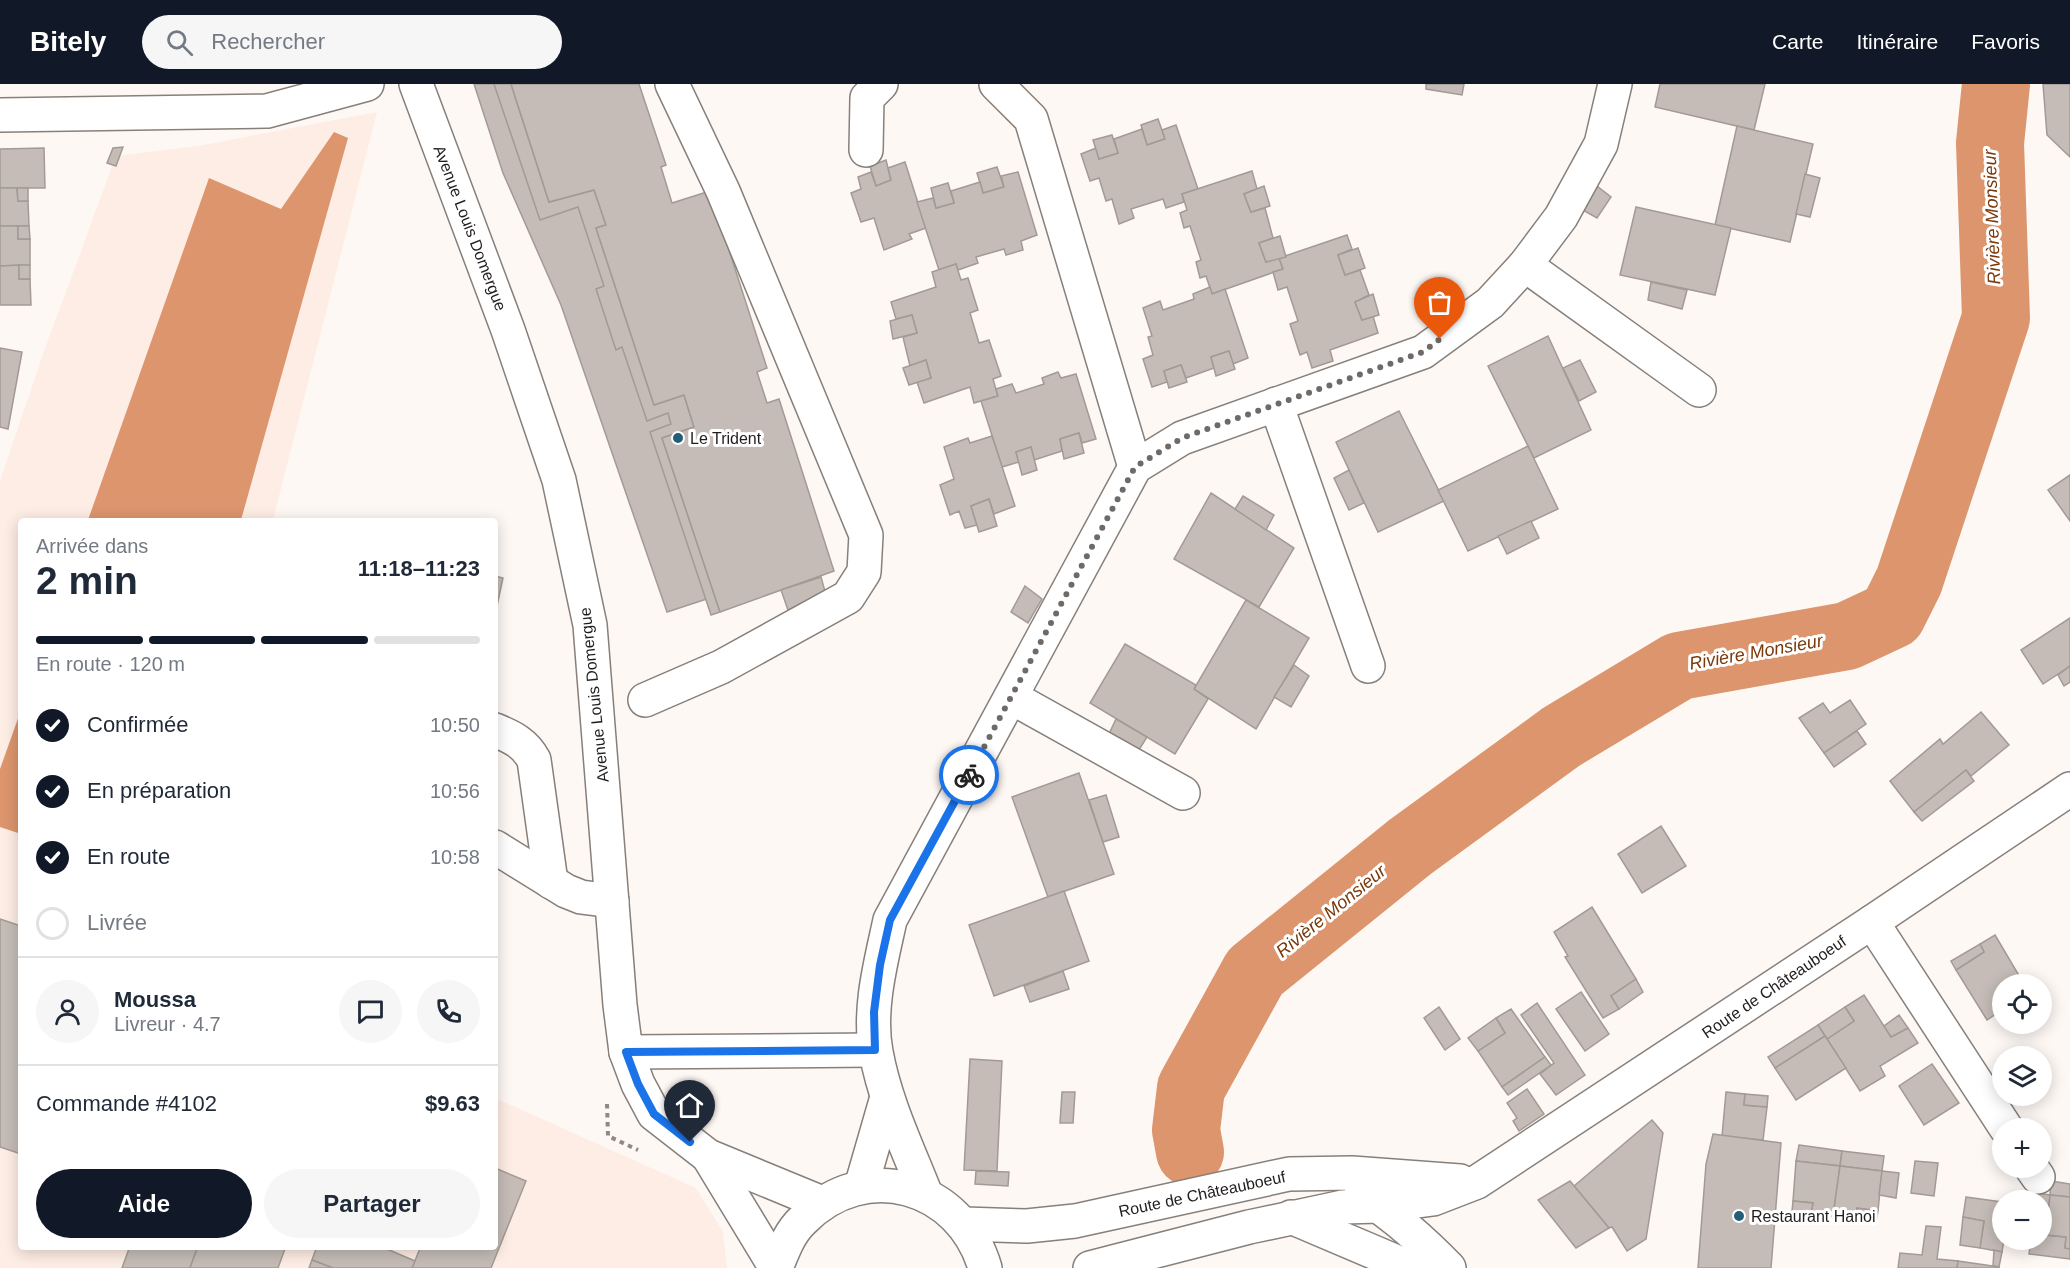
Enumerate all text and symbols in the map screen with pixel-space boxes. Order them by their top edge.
search box [142,15,562,69]
text: Bitely [30,26,106,57]
icon: search [163,26,196,59]
text: Rechercher [211,29,325,54]
text: Carte [1772,30,1823,53]
text: Itinéraire [1856,30,1938,53]
text: Favoris [1971,30,2040,53]
street label: Avenue Louis Domergue [431,143,509,313]
water label: Rivière Monsieur [1980,148,2004,285]
pin [1414,277,1465,339]
icon: bag [1423,286,1456,319]
place label: Le Trident [690,430,762,447]
marker: Le Trident [671,431,685,445]
text: Arrivée dans [36,535,148,557]
text: 11:18–11:23 [358,556,480,581]
text: 2 min [36,559,138,602]
street label: Avenue Louis Domergue [576,607,612,783]
water label: Rivière Monsieur [1688,630,1825,674]
text: En route · 120 m [36,653,185,675]
icon: check [36,709,69,742]
text: Confirmée [87,712,188,737]
text: 10:50 [430,714,480,736]
courier [939,745,999,805]
icon: bike [953,759,986,792]
icon: check [36,775,69,808]
text: En préparation [87,778,231,803]
text: 10:56 [430,780,480,802]
icon: check [36,841,69,874]
text: En route [87,844,170,869]
text: 10:58 [430,846,480,868]
water label: Rivière Monsieur [1272,860,1391,961]
text: Livrée [87,910,147,935]
street label: Route de Châteauboeuf [1699,932,1850,1042]
map controls [1992,974,2052,1250]
button: locate [1992,974,2052,1034]
button: person [36,980,99,1043]
button: chat [339,980,402,1043]
button: phone [417,980,480,1043]
text: Moussa [114,987,196,1012]
text: Livreur · 4.7 [114,1013,221,1035]
button: layers [1992,1046,2052,1106]
pin [664,1080,715,1142]
icon: home [673,1089,706,1122]
text: Commande #4102 [36,1091,217,1116]
text: $9.63 [425,1091,480,1116]
button: + [1992,1118,2052,1178]
street label: Route de Châteauboeuf [1117,1168,1287,1220]
button: Aide [36,1169,252,1238]
button: Partager [264,1169,480,1238]
button: − [1992,1190,2052,1250]
place label: Restaurant Hanoi [1751,1208,1876,1225]
marker: Restaurant Hanoi [1732,1209,1746,1223]

